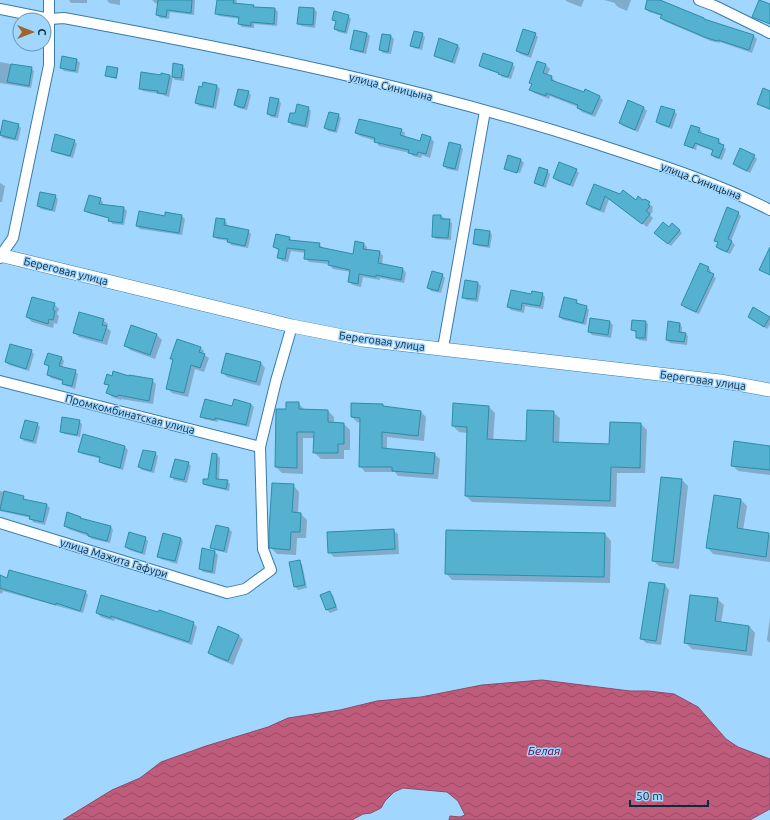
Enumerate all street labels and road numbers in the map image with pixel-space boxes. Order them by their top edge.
street label: улица Синицына [348,71,434,103]
street label: улица Синицына [659,160,743,202]
street label: Береговая улица [23,255,109,287]
street label: Береговая улица [338,329,426,353]
street label: Береговая улица [659,368,747,392]
street label: Промкомбинатская улица [64,392,196,436]
street label: улица Мажита Гафури [59,536,169,580]

